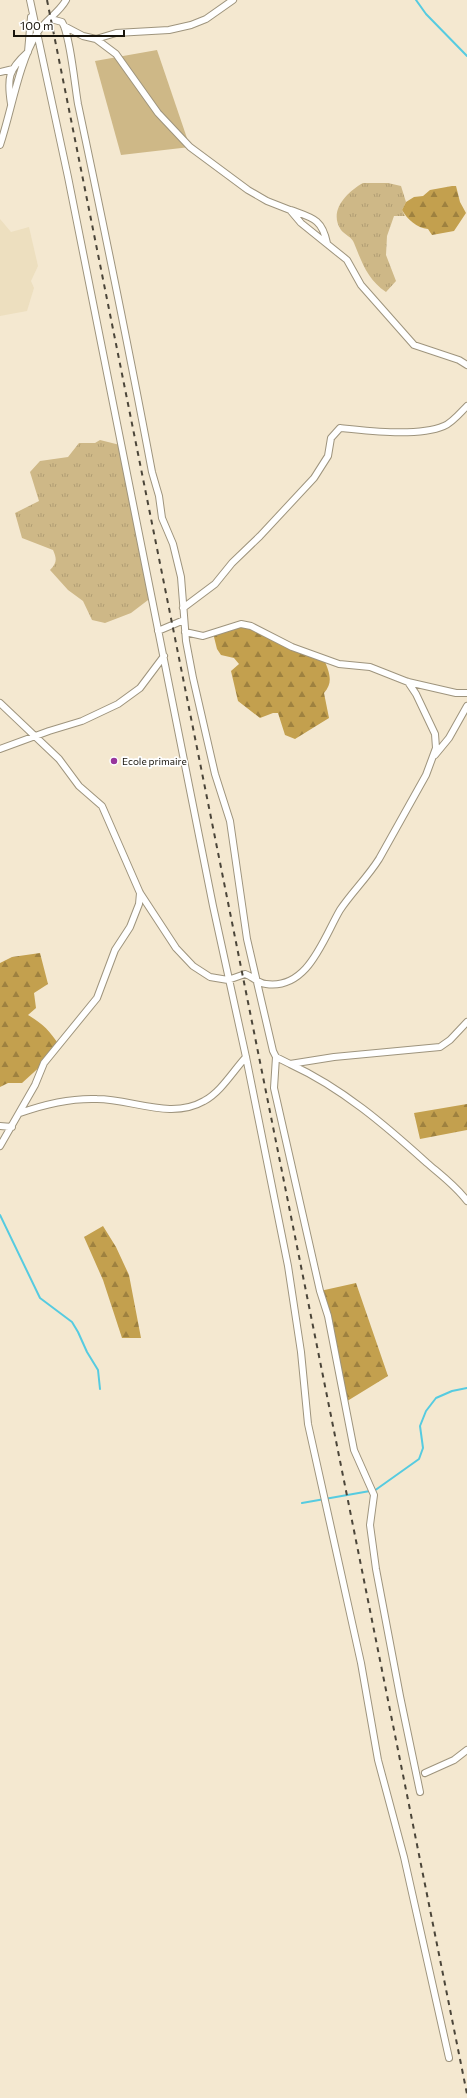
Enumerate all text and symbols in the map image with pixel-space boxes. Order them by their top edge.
scale bar [14,12,124,38]
text: 100 m [20,18,54,32]
place label: Ecole primaire [122,755,187,767]
marker: Ecole primaire [109,756,119,766]

